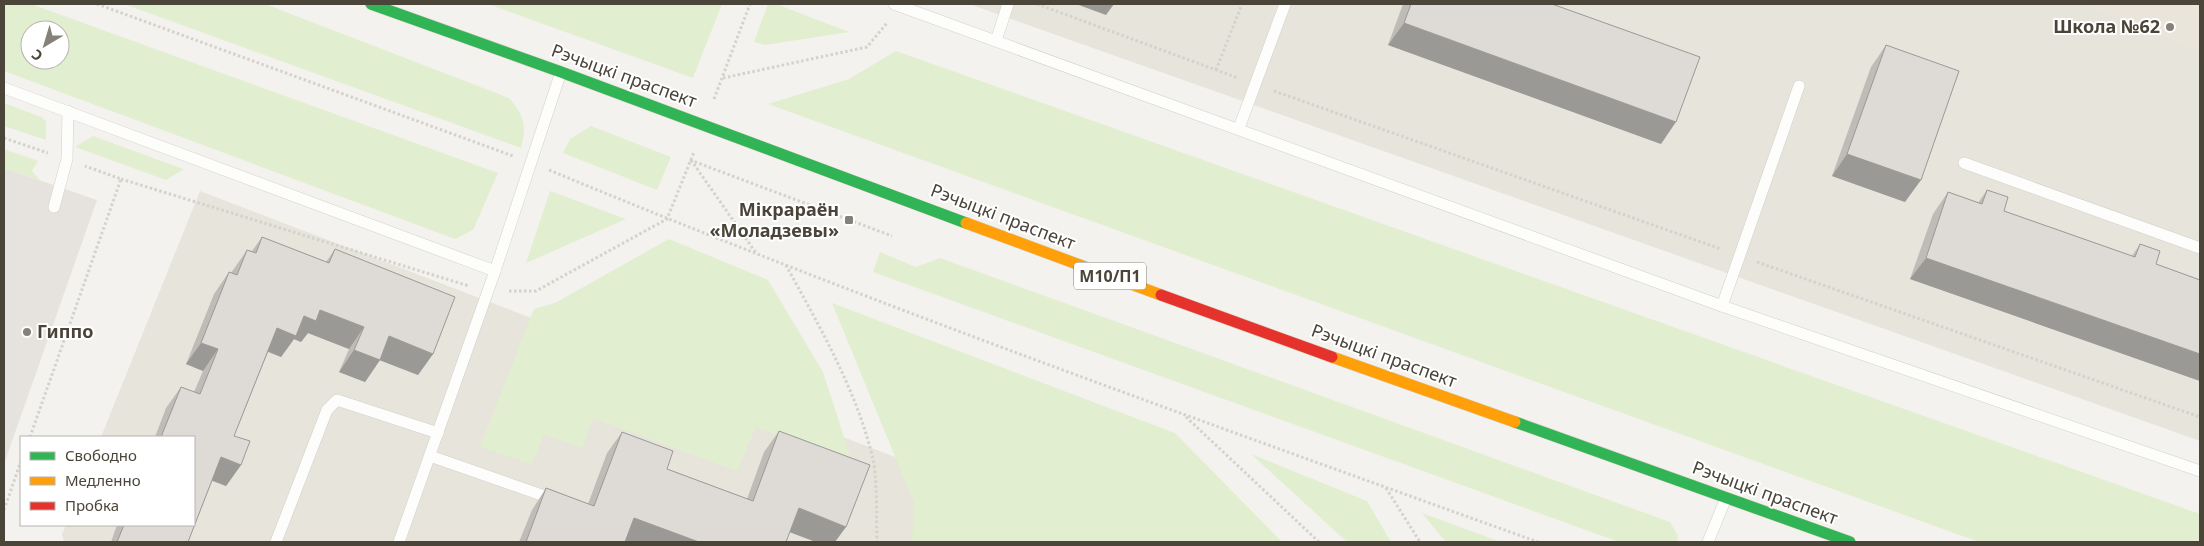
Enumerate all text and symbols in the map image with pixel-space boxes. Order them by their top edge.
place label: Школа №62 [2053,14,2160,38]
north arrow [20,20,70,70]
marker: Школа №62 [2164,21,2176,33]
street label: Рэчыцкі праспект [548,38,701,113]
text: С [27,45,46,66]
street label: Рэчыцкі праспект [928,177,1080,255]
place label: Мікрараён «Моладзевы» [709,197,839,242]
marker: Мікрараён «Моладзевы» [843,214,855,226]
road number: М10/П1 [1074,262,1146,290]
street label: Рэчыцкі праспект [1308,318,1461,393]
place label: Гиппо [37,319,93,343]
marker: Гиппо [21,326,33,338]
legend [20,436,195,526]
text: Свободно [65,445,137,465]
street label: Рэчыцкі праспект [1689,455,1842,530]
text: Медленно [65,470,141,490]
text: Пробка [65,495,119,515]

